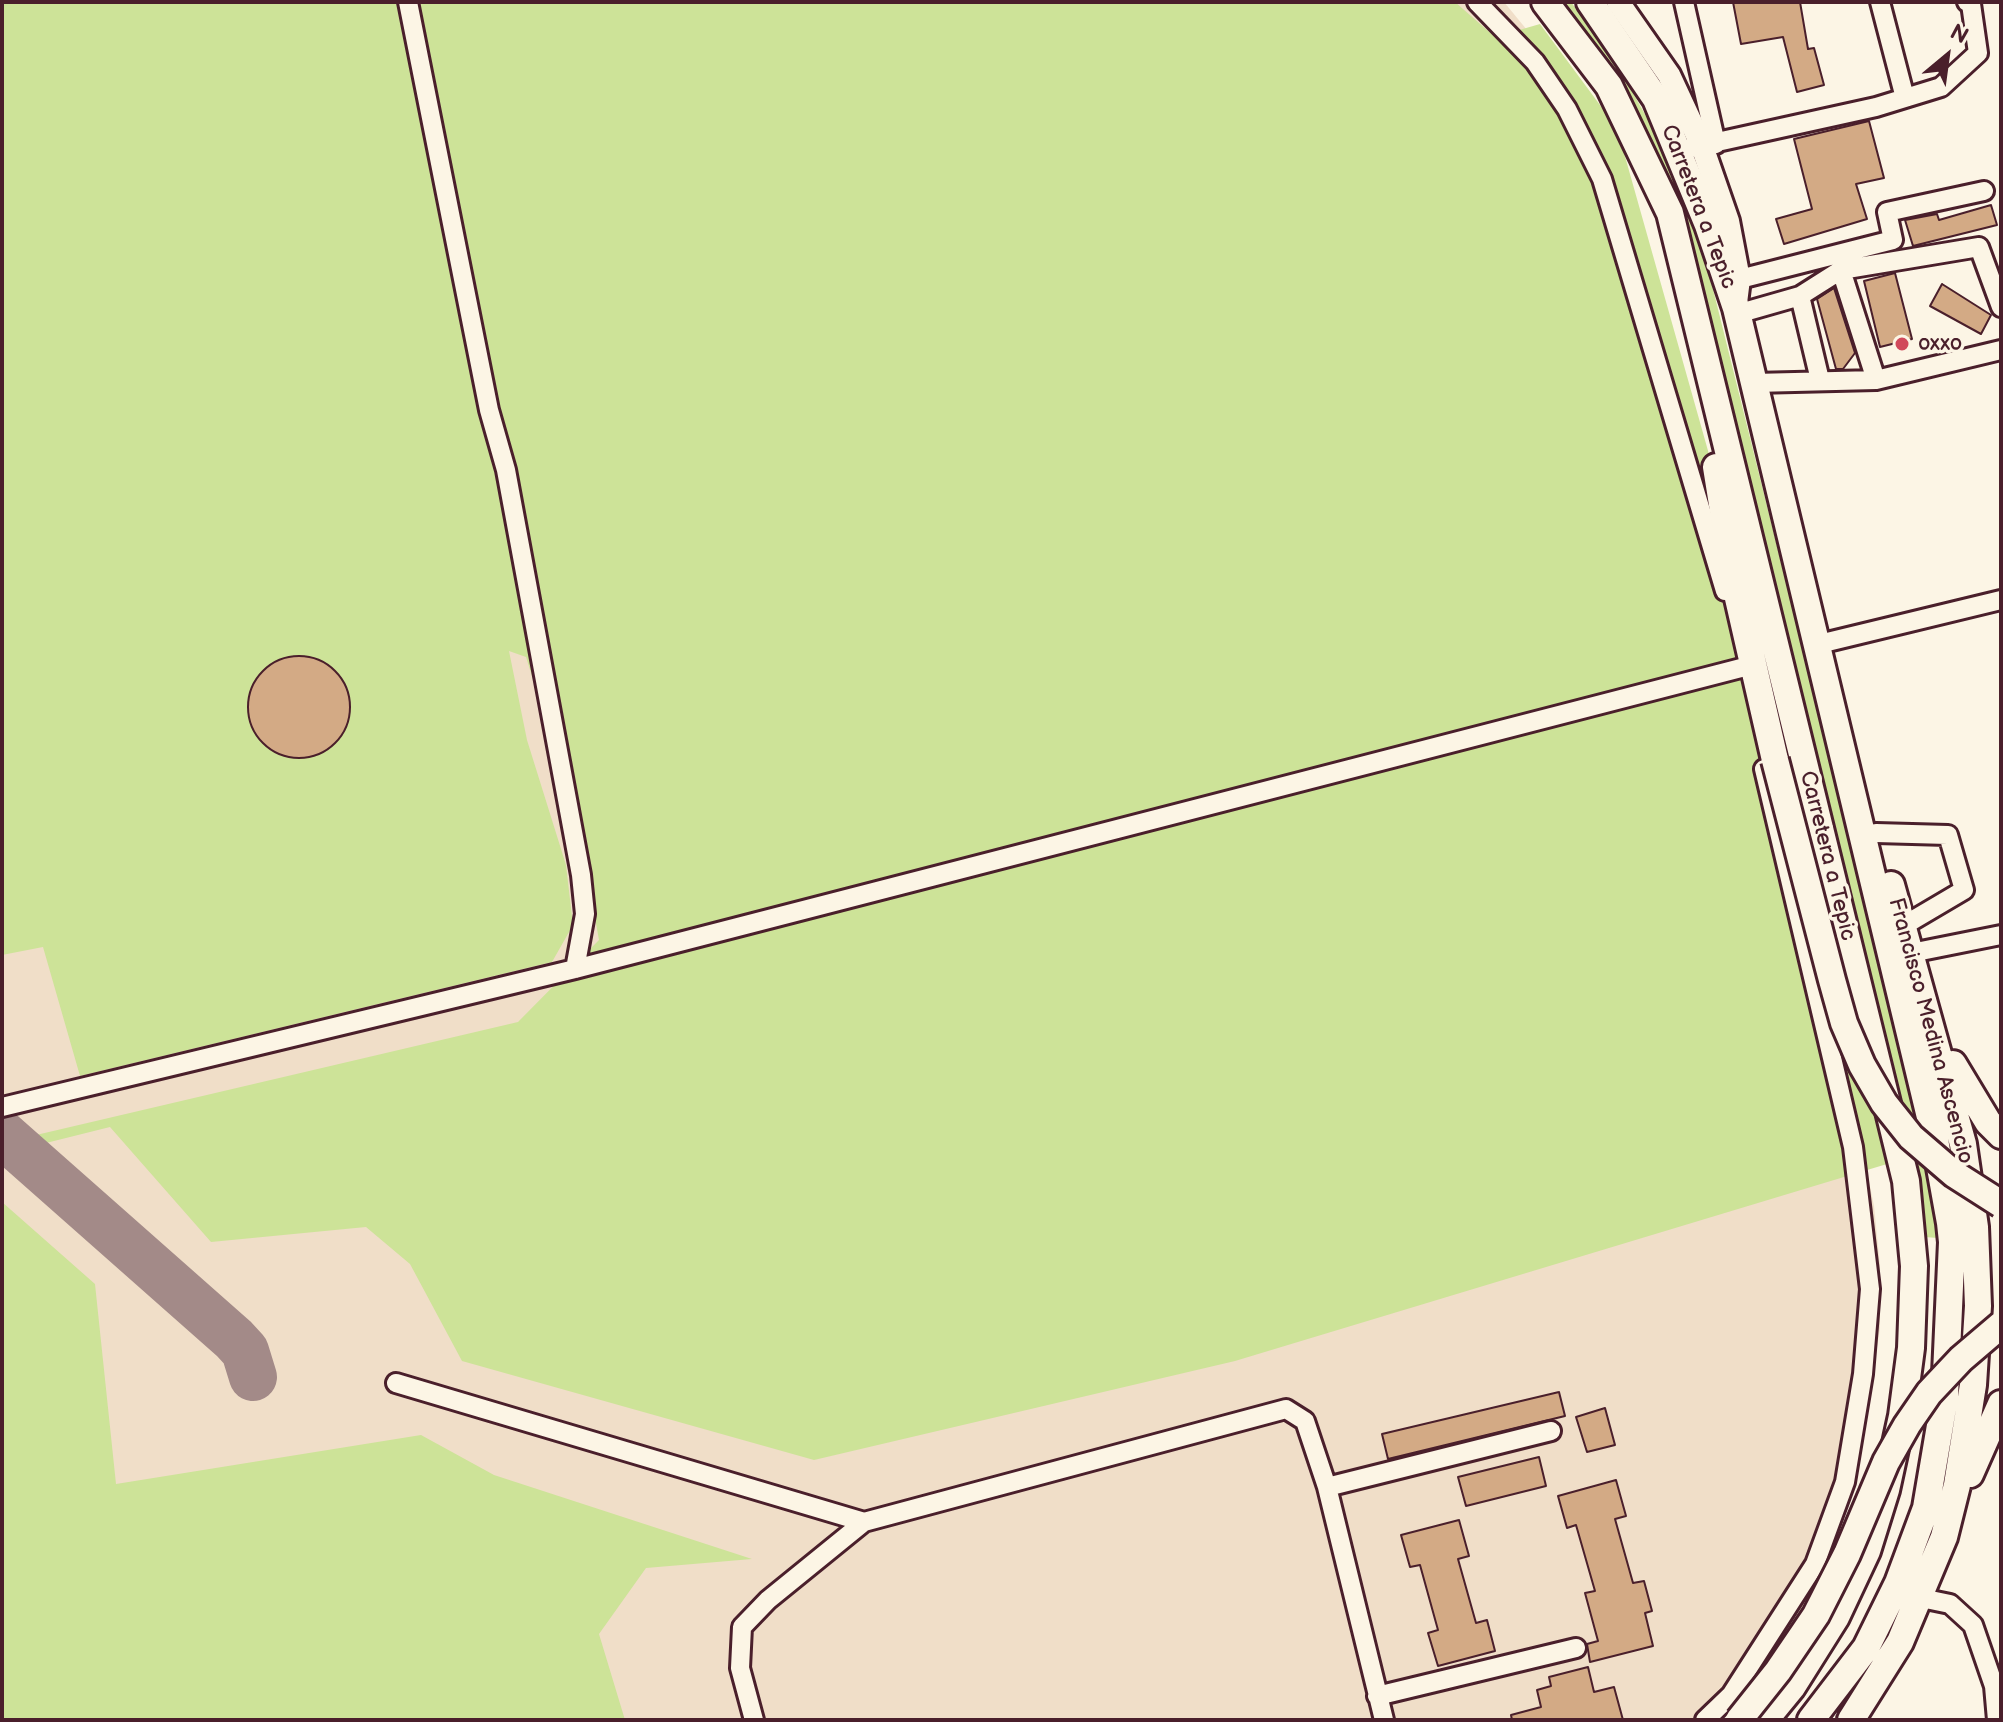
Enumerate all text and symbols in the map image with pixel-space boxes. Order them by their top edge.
north arrow [1907,16,1987,96]
text: N [1945,19,1973,50]
street label: Carretera a Tepic [1655,121,1741,293]
place label: oxxo [1918,331,1962,357]
marker: oxxo [1893,335,1911,353]
street label: Carretera a Tepic [1793,769,1861,943]
street label: Francisco Medina Ascencio [1882,895,1978,1167]

